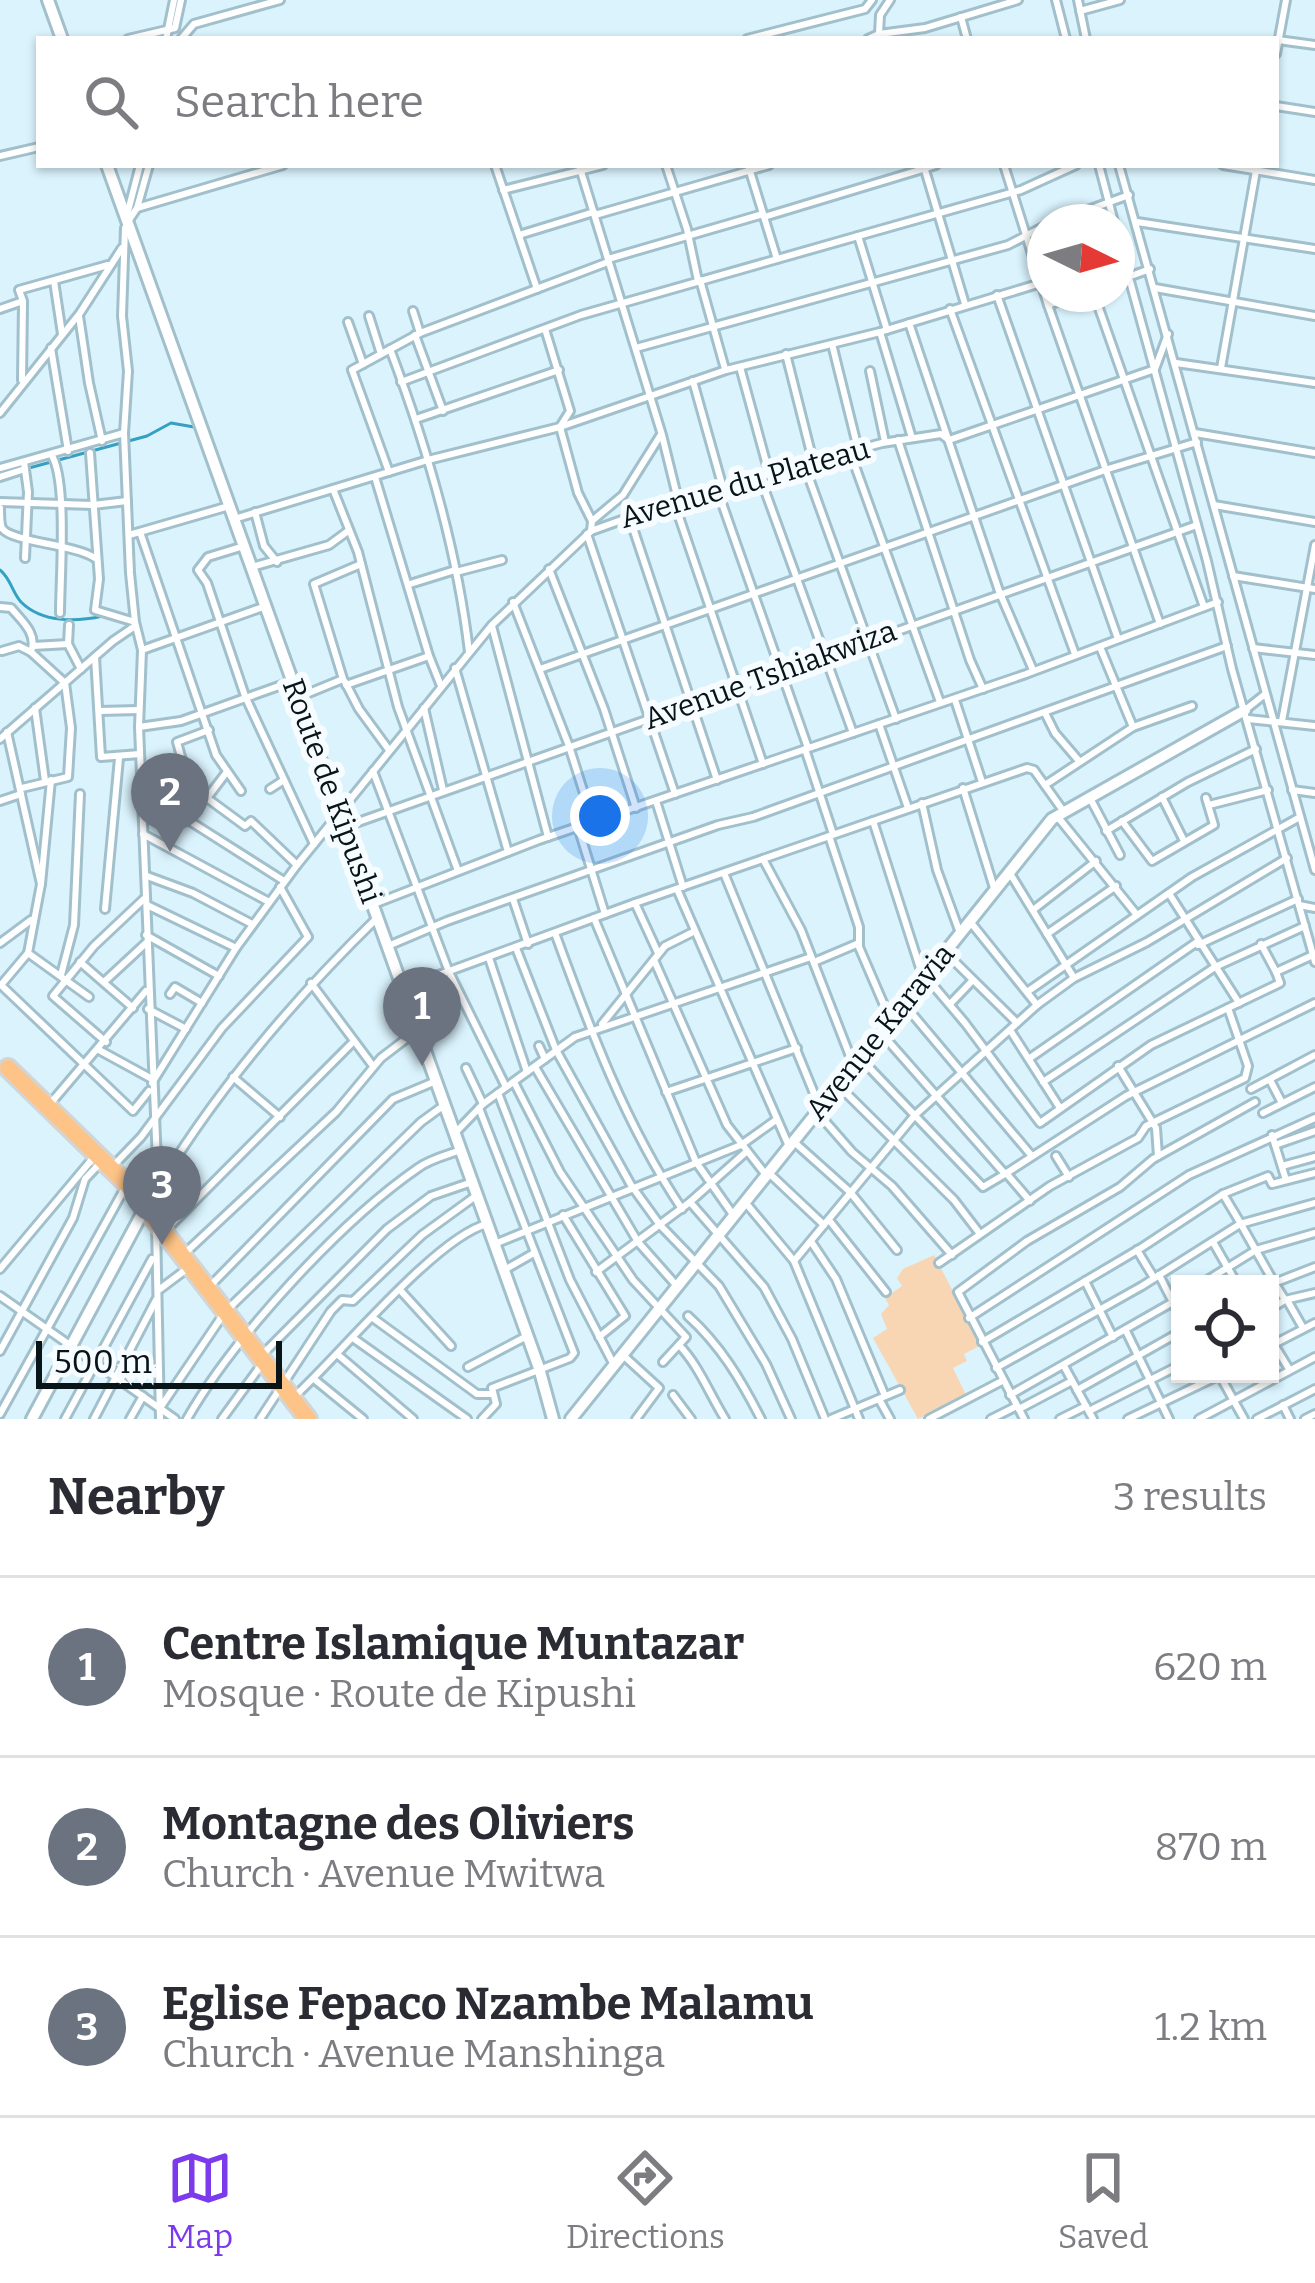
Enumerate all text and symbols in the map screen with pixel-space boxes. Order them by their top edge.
search box [36,36,1279,168]
icon: search [78,69,144,135]
text: Search here [174,75,424,129]
north arrow [1027,204,1135,312]
street label: Avenue du Plateau [616,430,874,536]
street label: Avenue Tshiakwiza [639,613,901,737]
street label: Route de Kipushi [275,674,389,908]
pin: 2 [131,753,209,852]
your location [570,786,630,846]
street label: Avenue Karavia [798,937,962,1127]
pin: 1 [383,967,461,1066]
pin: 3 [123,1146,201,1245]
map controls [1171,1275,1279,1383]
button: locate [1171,1275,1279,1383]
scale bar [36,1335,282,1388]
text: 500 m [54,1342,152,1382]
text: Nearby [48,1466,224,1528]
text: 3 results [1113,1474,1267,1520]
text: Centre Islamique Muntazar [162,1617,744,1671]
text: 1 [79,1644,95,1690]
text: 620 m [1153,1644,1267,1690]
text: Mosque · Route de Kipushi [162,1671,636,1717]
text: Montagne des Oliviers [162,1797,634,1851]
text: 2 [76,1824,98,1870]
text: 870 m [1155,1824,1267,1870]
text: Church · Avenue Mwitwa [162,1851,605,1897]
text: Eglise Fepaco Nzambe Malamu [162,1977,814,2031]
text: 3 [76,2004,98,2050]
text: 1.2 km [1155,2004,1267,2050]
text: Church · Avenue Manshinga [162,2031,665,2077]
tab: Map [167,2145,233,2257]
tab: Directions [566,2145,725,2257]
tab: Saved [1058,2145,1148,2257]

